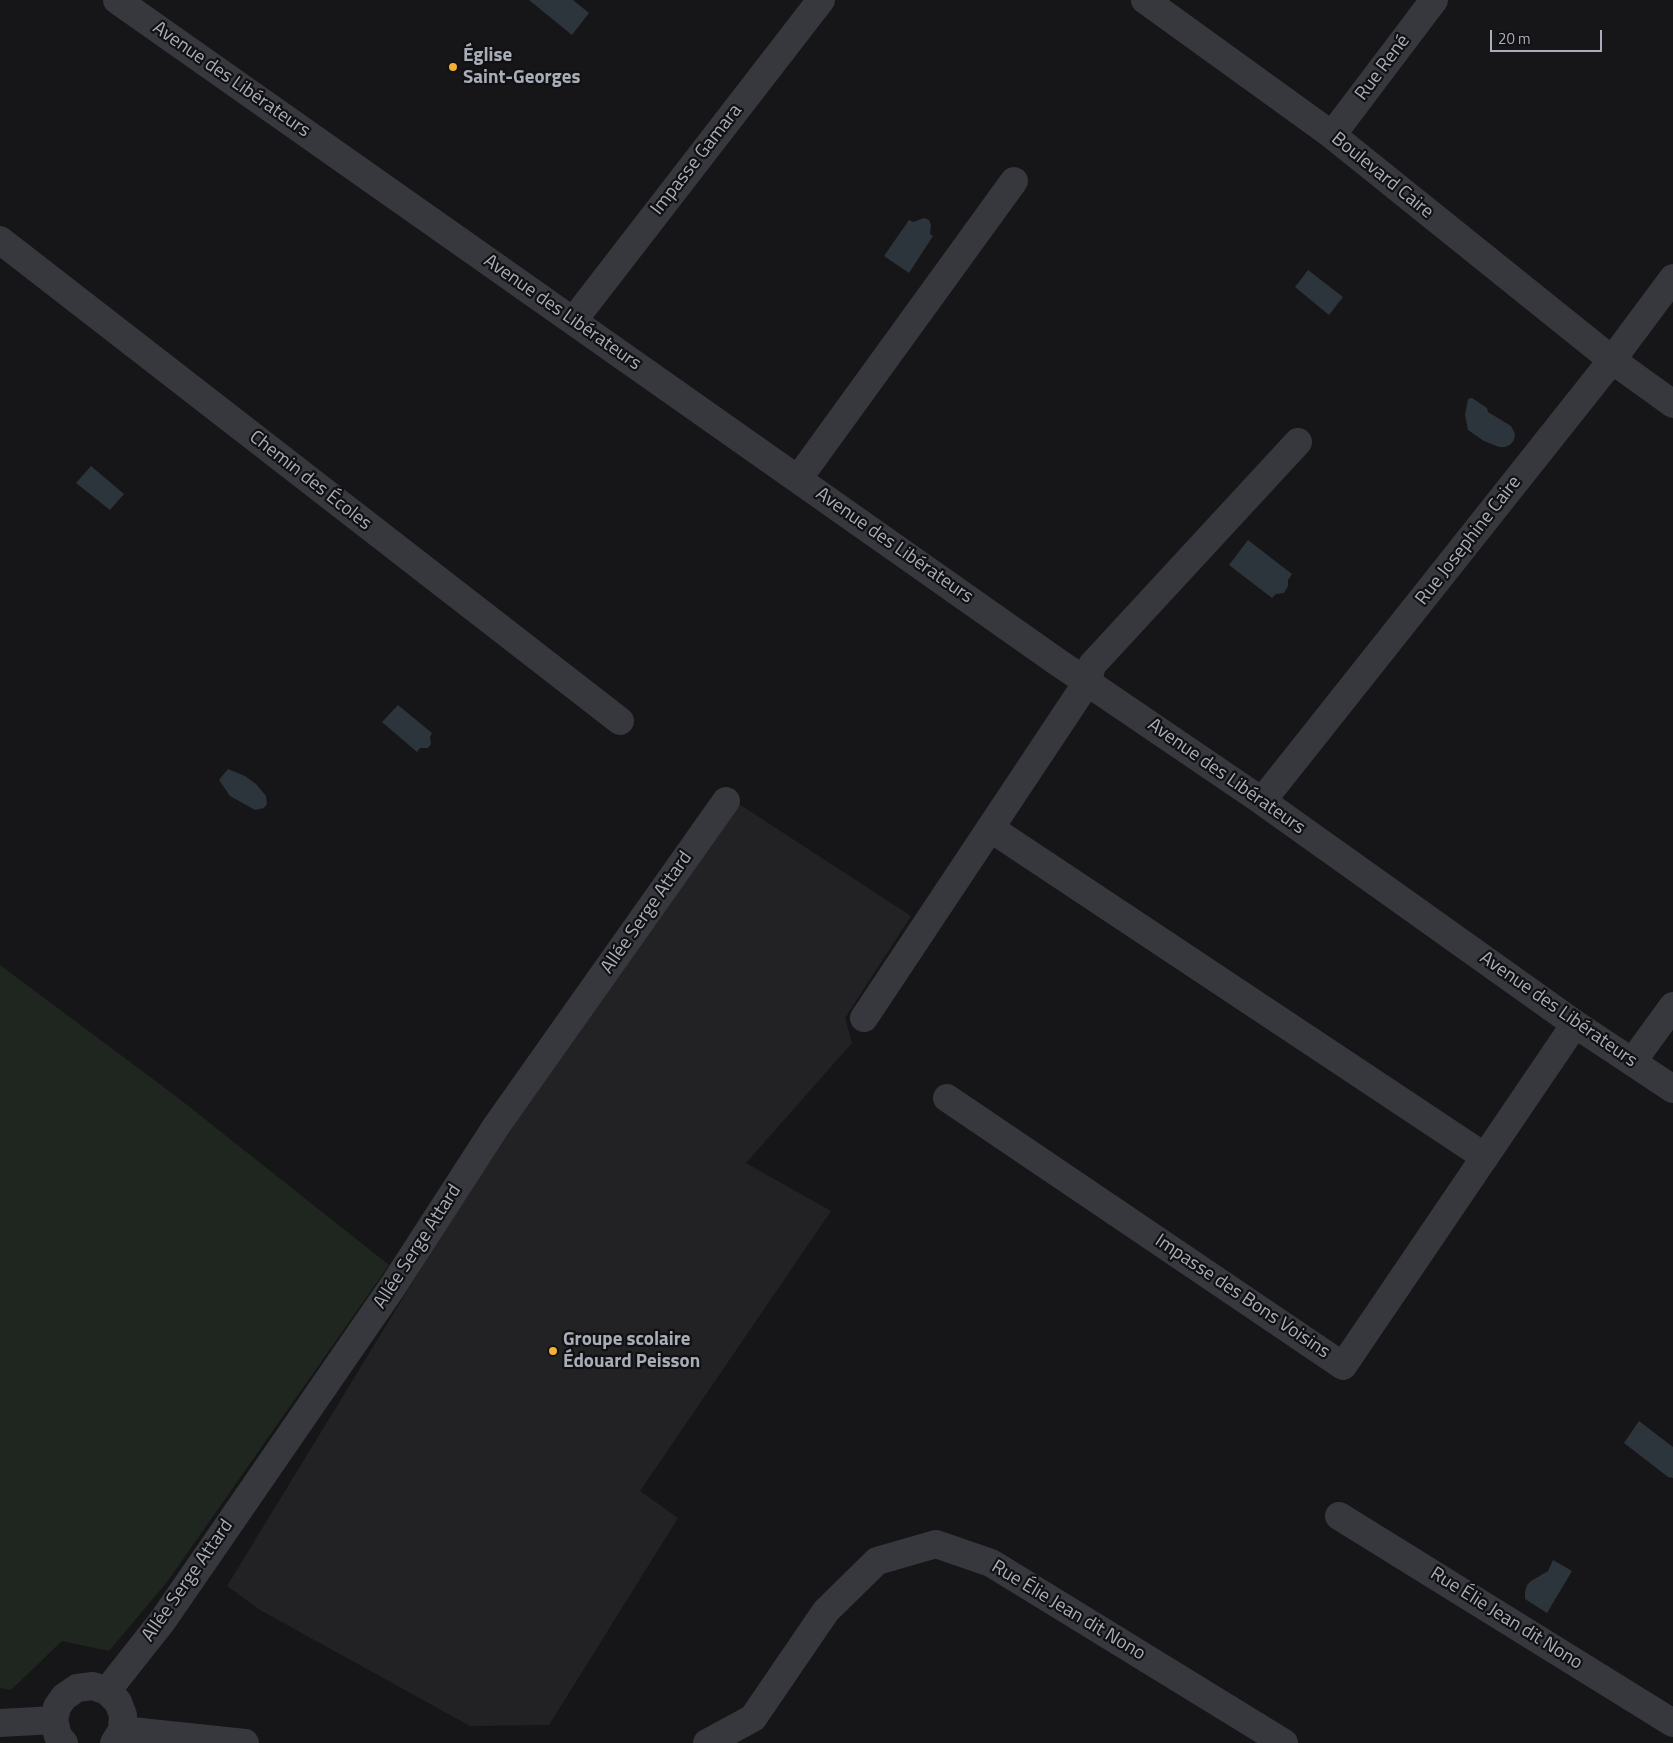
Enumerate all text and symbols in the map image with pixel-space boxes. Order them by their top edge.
street label: Avenue des Libérateurs [148,17,314,143]
scale bar [1493,20,1606,52]
text: 20 m [1498,27,1531,50]
street label: Rue René [1351,31,1415,105]
place label: Église Saint-Georges [463,45,580,89]
marker: Église Saint-Georges [447,61,459,73]
street label: Impasse Gamara [647,100,747,220]
street label: Boulevard Caire [1326,128,1438,224]
street label: Avenue des Libérateurs [479,250,645,376]
street label: Chemin des Écoles [244,426,376,536]
street label: Rue Josephine Caire [1411,472,1527,610]
street label: Avenue des Libérateurs [811,483,977,609]
street label: Avenue des Libérateurs [1143,714,1309,840]
street label: Allée Serge Attard [596,848,698,978]
street label: Avenue des Libérateurs [1475,947,1641,1073]
street label: Allée Serge Attard [369,1181,467,1313]
street label: Impasse des Bons Voisins [1150,1230,1334,1364]
place label: Groupe scolaire Édouard Peisson [563,1329,700,1373]
marker: Groupe scolaire Édouard Peisson [547,1345,559,1357]
street label: Allée Serge Attard [137,1516,239,1646]
street label: Rue Élie Jean dit Nono [987,1556,1149,1666]
street label: Rue Élie Jean dit Nono [1426,1563,1586,1675]

